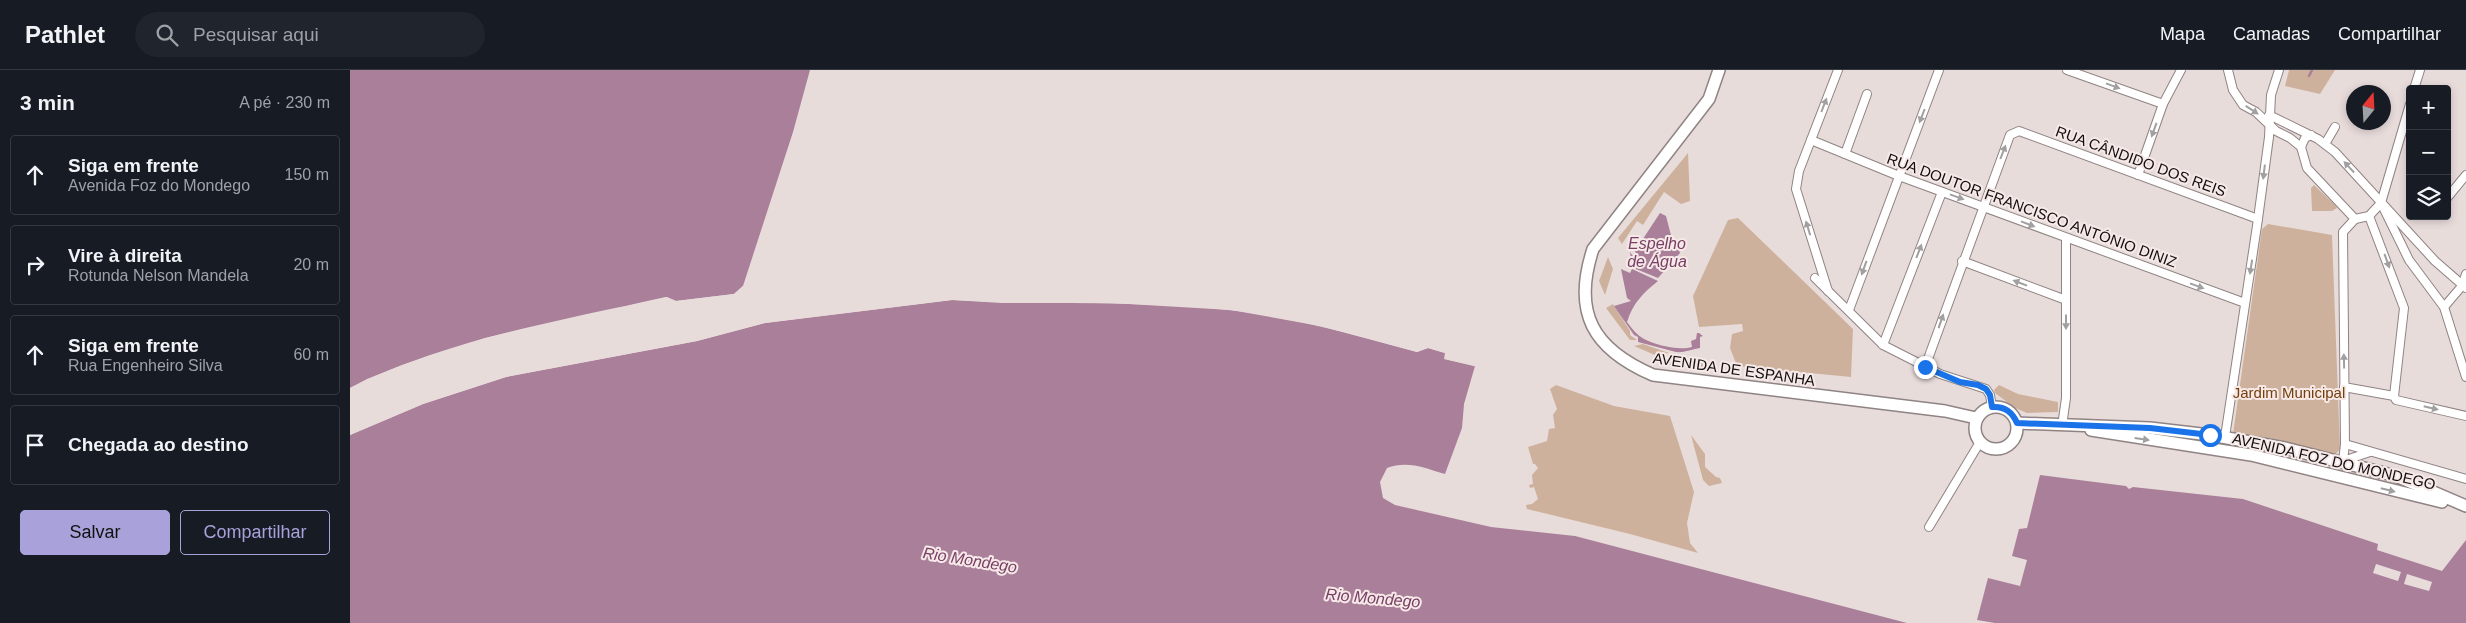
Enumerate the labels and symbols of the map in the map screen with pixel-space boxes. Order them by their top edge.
one-way arrow [2106,82,2121,90]
north arrow [2346,85,2391,130]
one-way arrow [1820,97,1828,112]
one-way arrow [2245,106,2258,115]
one-way arrow [1918,109,1926,124]
street label: RUA CÂNDIDO DOS REIS [2054,122,2228,200]
one-way arrow [2150,123,2158,138]
one-way arrow [1999,144,2007,159]
street label: RUA DOUTOR FRANCISCO ANTÓNIO DINIZ [1885,149,2179,271]
one-way arrow [2343,161,2354,174]
one-way arrow [2260,164,2268,180]
one-way arrow [1950,194,1964,202]
one-way arrow [1804,220,1812,235]
one-way arrow [2021,220,2036,228]
water label: Espelho de Água [1627,235,1687,270]
one-way arrow [1916,243,1923,258]
one-way arrow [2383,254,2391,269]
one-way arrow [2247,259,2255,275]
one-way arrow [1860,261,1868,275]
one-way arrow [2013,279,2028,286]
one-way arrow [2190,282,2205,290]
one-way arrow [1938,313,1945,328]
one-way arrow [2062,314,2070,330]
street label: AVENIDA DE ESPANHA [1652,349,1816,389]
one-way arrow [2340,353,2348,369]
route end [1914,356,1937,379]
park label: Jardim Municipal [2233,384,2345,401]
one-way arrow [2424,404,2439,412]
route start [2199,424,2222,447]
street label: AVENIDA FOZ DO MONDEGO [2231,429,2437,493]
one-way arrow [2134,435,2150,443]
one-way arrow [2381,486,2396,494]
water label: Rio Mondego [922,544,1018,576]
water label: Rio Mondego [1325,585,1421,611]

